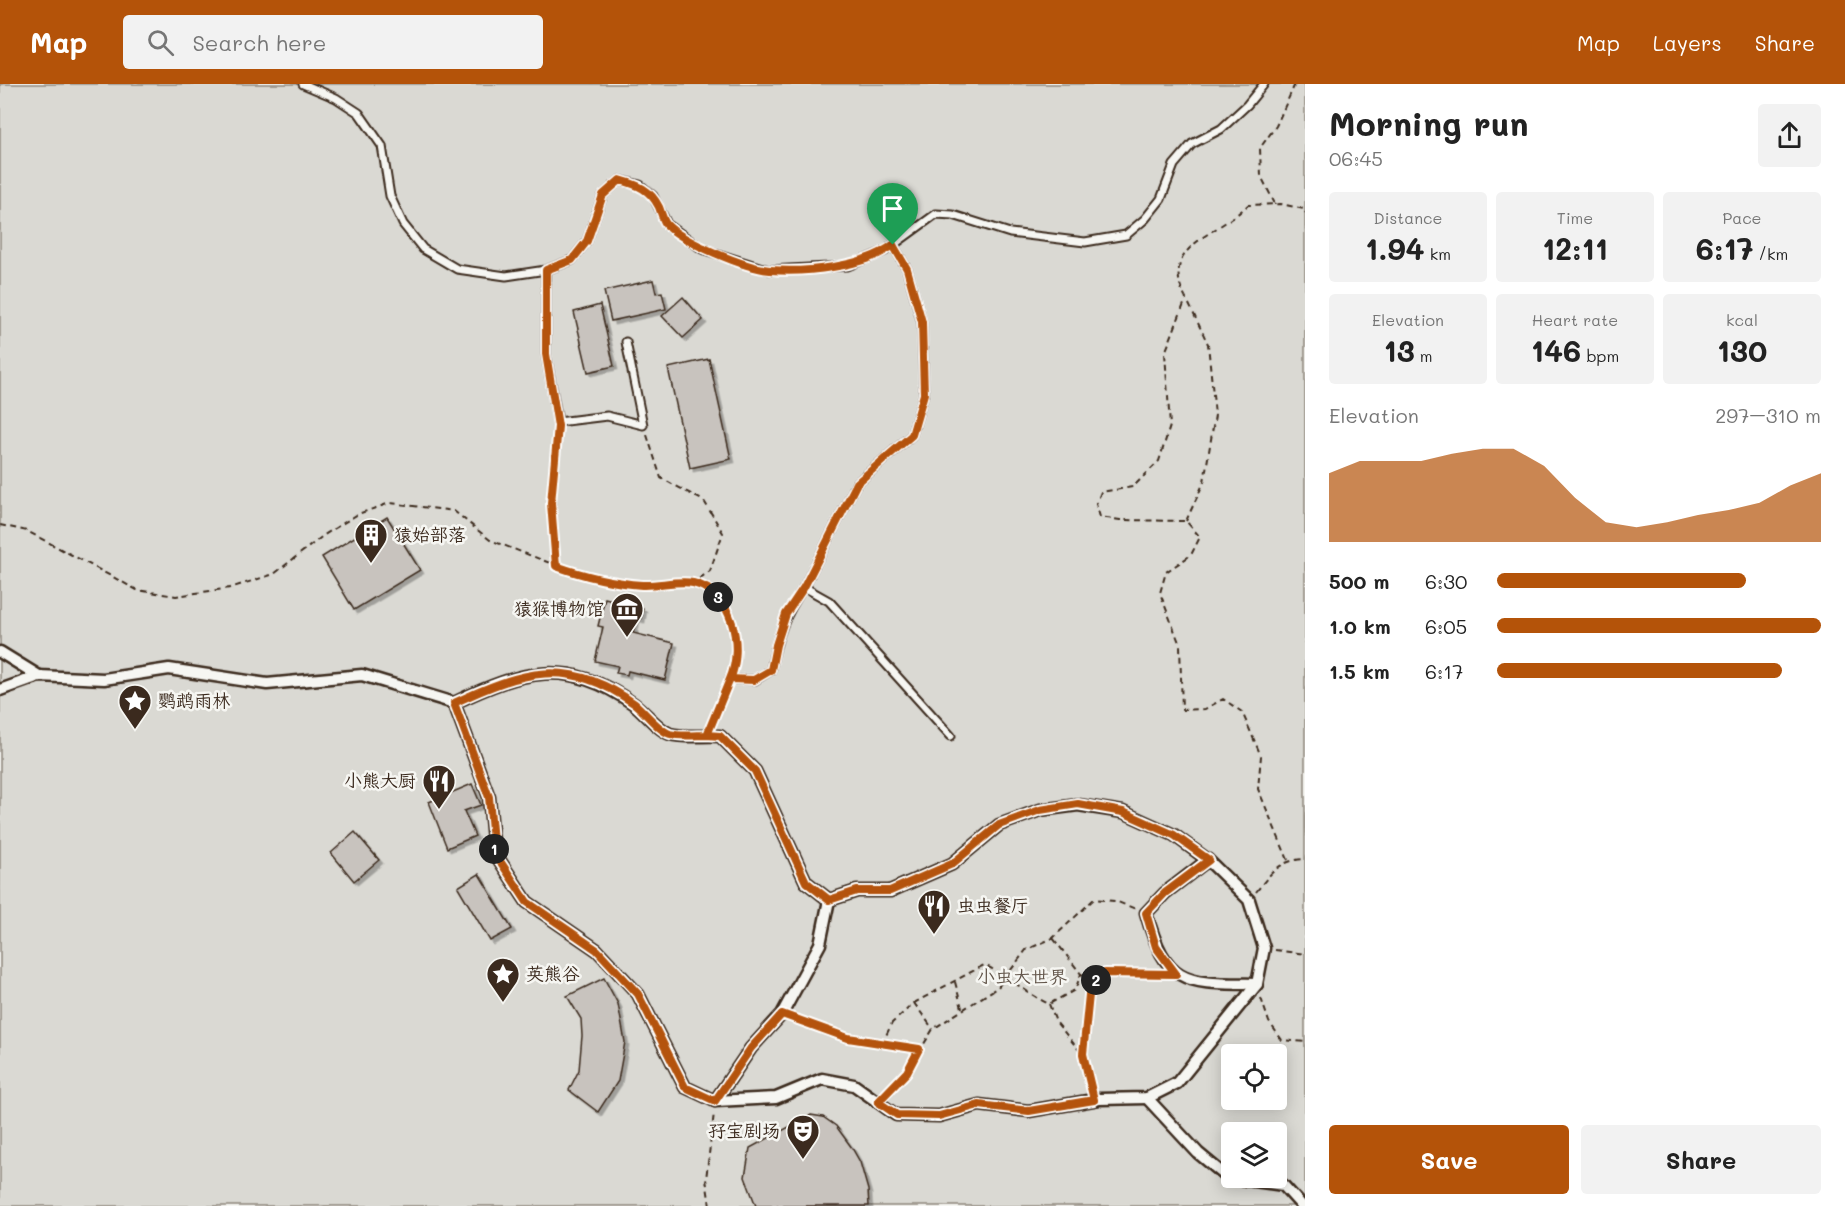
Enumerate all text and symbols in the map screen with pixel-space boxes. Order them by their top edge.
search box [123,15,543,69]
text: Map [30,24,87,60]
icon: search [144,26,177,59]
text: Search here [192,28,326,57]
text: Map [1577,29,1620,56]
text: Layers [1653,29,1722,56]
text: Share [1755,29,1815,56]
text: Morning run [1329,101,1529,144]
button: share [1758,104,1821,167]
text: 06:45 [1329,145,1383,171]
pin [867,183,918,245]
icon: arrive [876,192,909,225]
text: Distance [1374,207,1442,228]
text: Time [1557,207,1593,228]
text: Pace [1722,207,1762,228]
text: 1.94 [1365,228,1425,268]
text: 12:11 [1542,228,1608,268]
text: 6:17 [1696,228,1753,268]
text: km [1425,243,1451,264]
text: /km [1753,243,1788,264]
text: Elevation [1372,309,1444,330]
text: Heart rate [1532,309,1618,330]
text: kcal [1726,309,1758,330]
text: 13 [1383,330,1415,370]
text: 146 [1531,330,1581,370]
text: 130 [1717,330,1767,370]
text: m [1415,345,1433,366]
text: bpm [1581,345,1619,366]
text: Elevation [1329,402,1419,428]
text: 297–310 m [1715,402,1821,428]
building icon: 猿始部落 [353,517,389,564]
place label: 猿始部落 [394,522,466,546]
text: 500 m [1329,568,1389,594]
text: 6:30 [1425,568,1467,594]
pin: 3 [703,582,733,612]
text: 3 [713,586,723,607]
museum icon: 猿猴博物馆 [609,591,645,638]
place label: 猿猴博物馆 [514,596,604,620]
text: 1.0 km [1329,613,1391,639]
text: 6:05 [1425,613,1467,639]
text: 1.5 km [1329,658,1390,684]
text: 6:17 [1425,658,1463,684]
place icon: 鹦鹉雨林 [117,683,153,730]
place label: 鹦鹉雨林 [158,688,230,712]
restaurant icon: 小熊大厨 [421,763,457,810]
place label: 小熊大厨 [344,768,416,792]
pin: 1 [479,834,509,864]
text: 1 [490,838,498,859]
restaurant icon: 虫虫餐厅 [916,888,952,935]
place label: 虫虫餐厅 [957,893,1029,917]
place icon: 英熊谷 [485,956,521,1003]
place label: 英熊谷 [526,961,580,985]
park label: 小虫大世界 [977,964,1067,988]
pin: 2 [1081,965,1111,995]
text: 2 [1092,969,1100,990]
map controls [1221,1044,1287,1188]
button: locate [1221,1044,1287,1110]
theatre icon: 孖宝剧场 [785,1113,821,1160]
place label: 孖宝剧场 [708,1118,780,1142]
button: layers [1221,1122,1287,1188]
button: Save [1329,1125,1569,1194]
button: Share [1581,1125,1821,1194]

